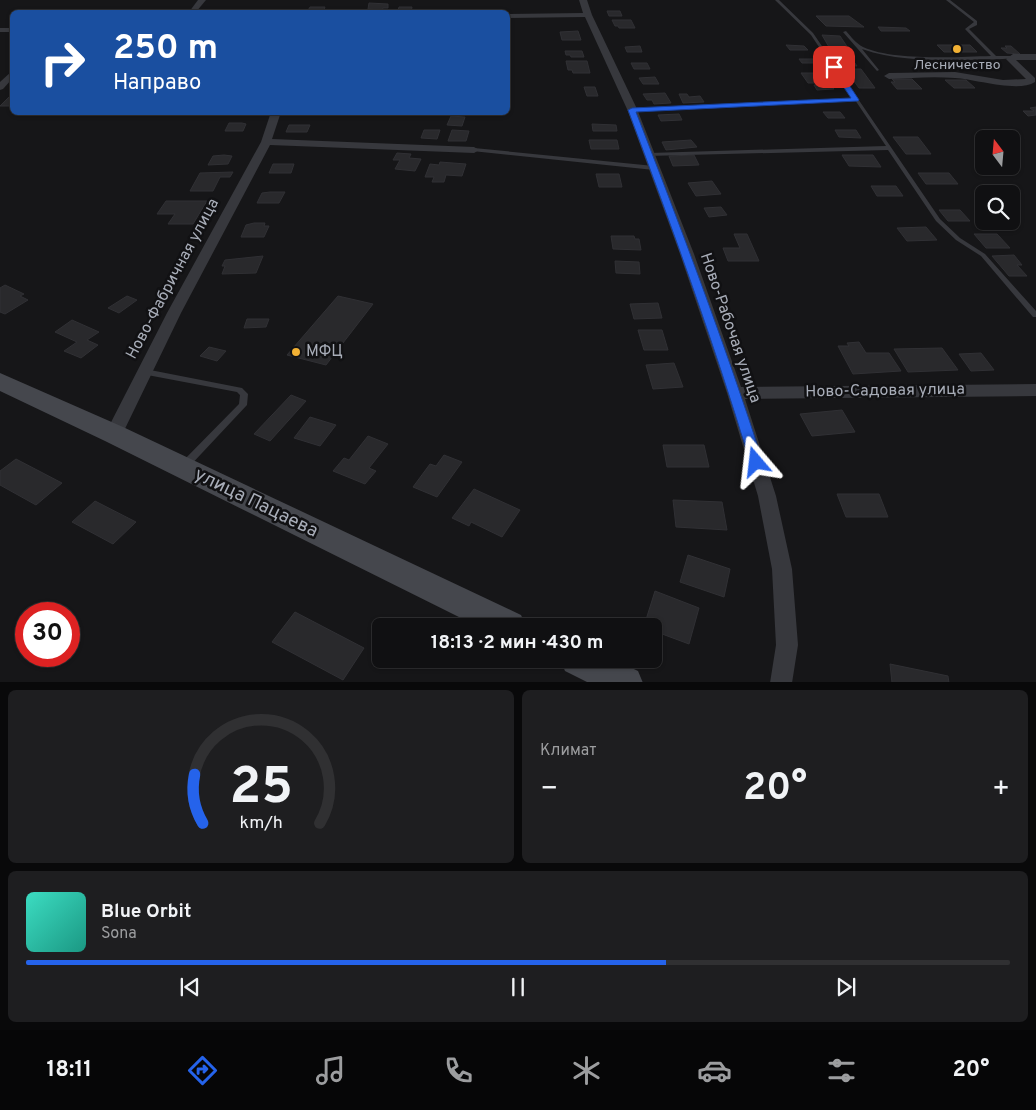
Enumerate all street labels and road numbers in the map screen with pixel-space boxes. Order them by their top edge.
street label: Ново-Фабричная улица [122,195,224,363]
street label: Ново-Рабочая улица [695,250,765,406]
street label: Ново-Садовая улица [805,380,965,402]
street label: улица Пацаева [190,463,322,543]

